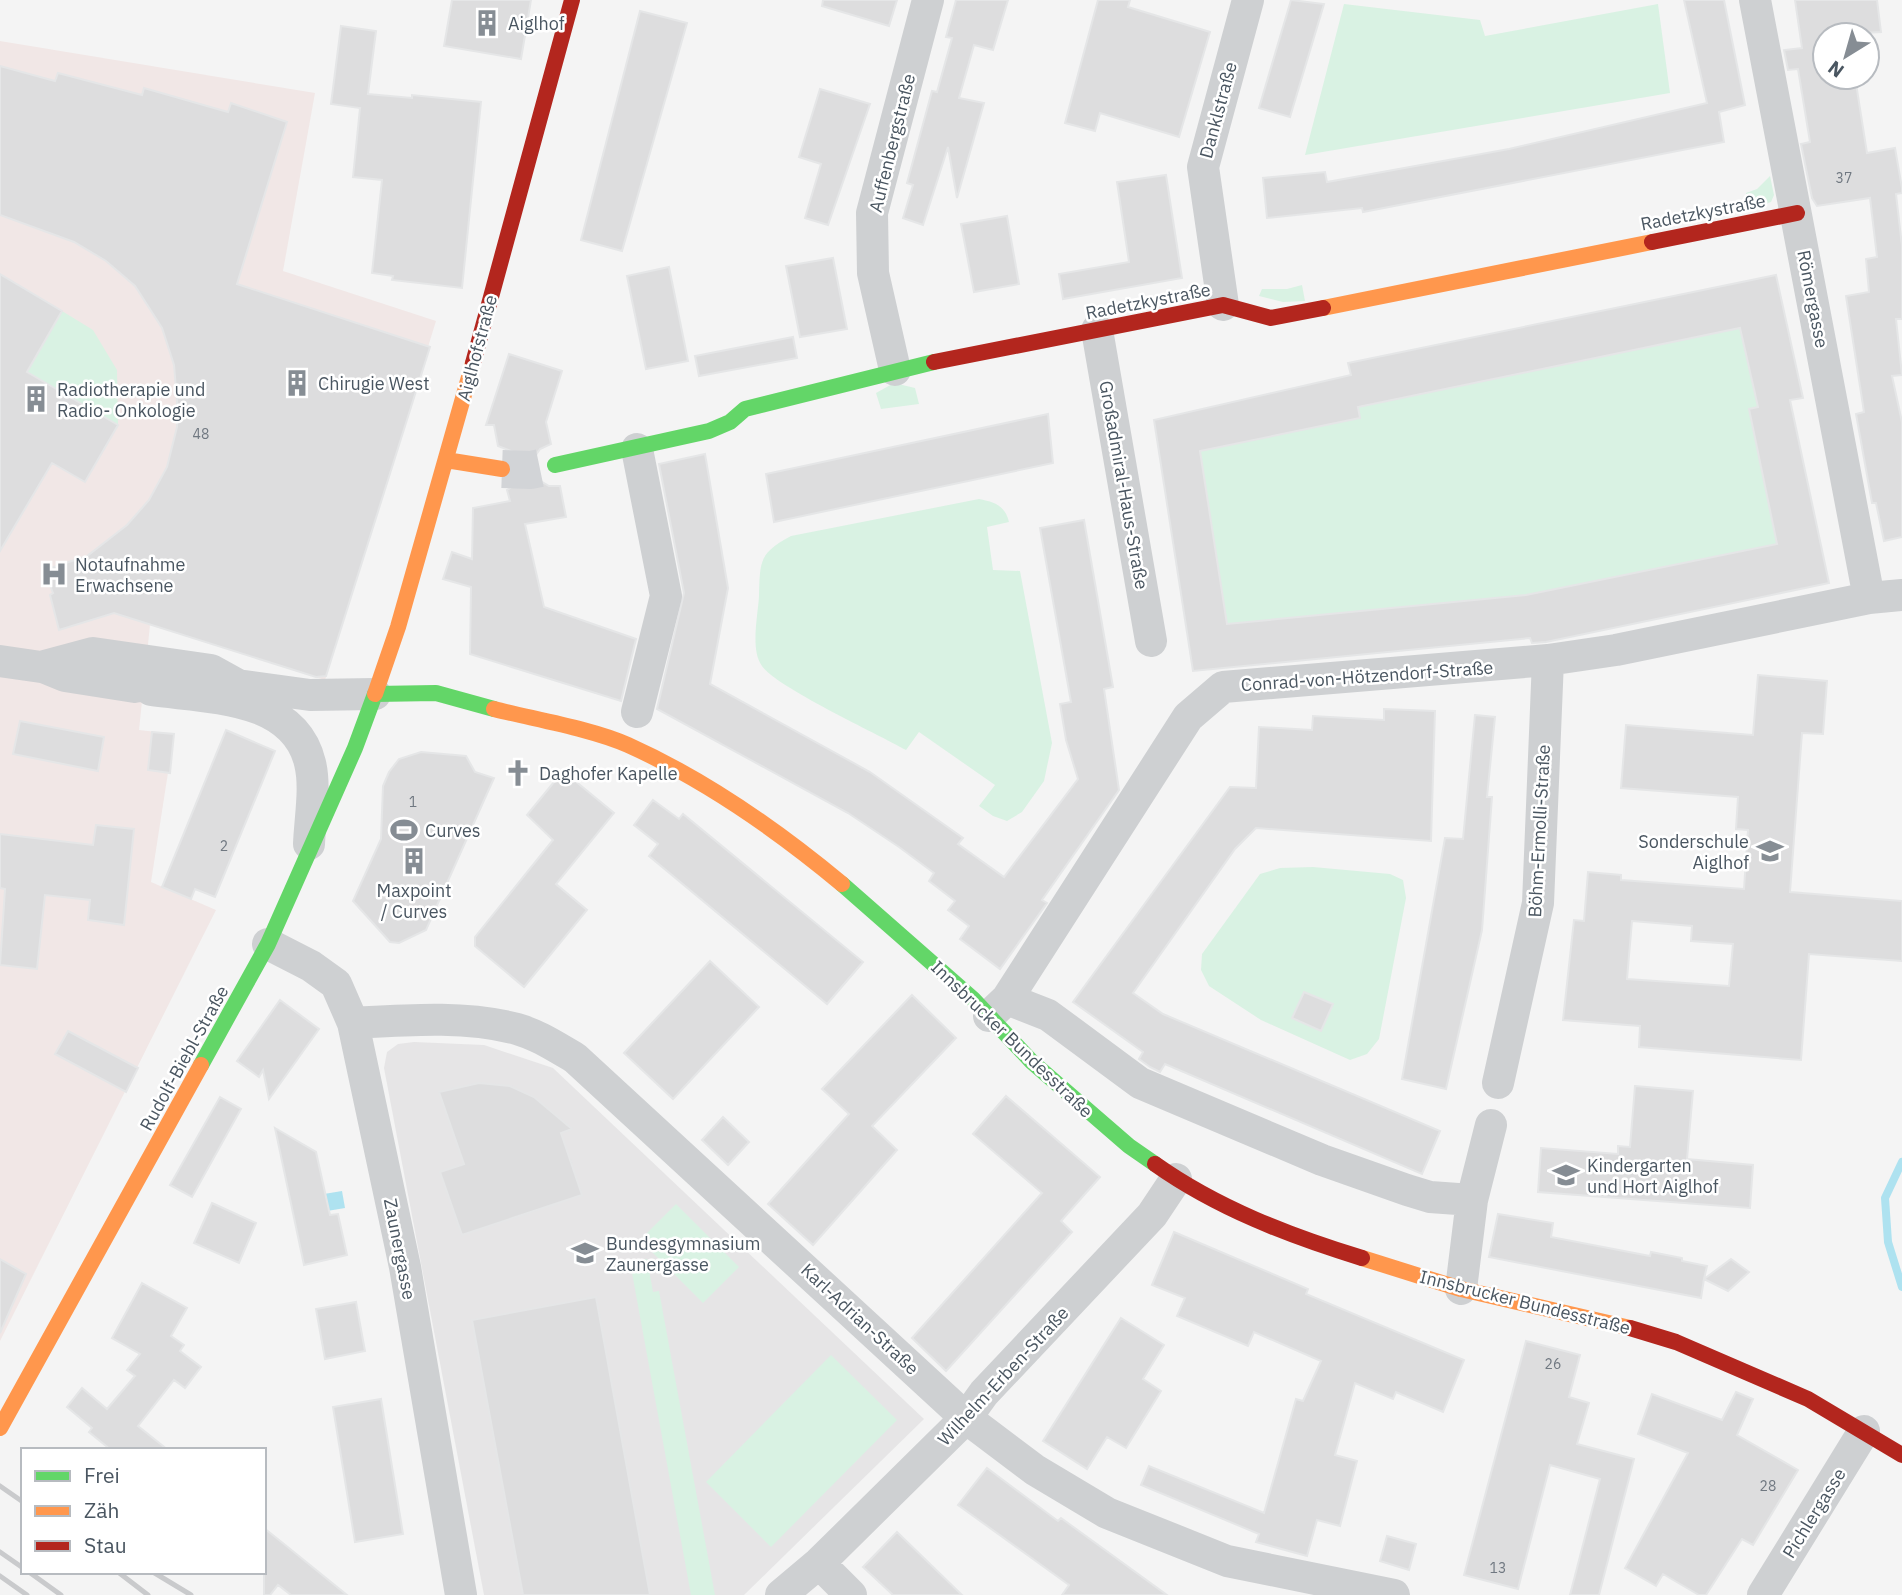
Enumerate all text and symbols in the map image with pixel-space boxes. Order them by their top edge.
building icon: Aiglhof [472,8,502,38]
place label: Aiglhof [508,12,565,35]
north arrow [1811,21,1881,91]
text: N [1823,56,1848,83]
street label: Danklstraße [1194,59,1242,161]
street label: Auffenbergstraße [864,71,920,215]
house number: 37 [1836,169,1852,187]
street label: Radetzkystraße [1639,189,1768,235]
street label: Römergasse [1792,248,1834,350]
street label: Radetzkystraße [1084,278,1213,324]
street label: Aiglhofstraße [452,292,502,404]
building icon: Chirugie West [282,368,312,398]
place label: Chirugie West [318,372,429,395]
place label: Radiotherapie und Radio- Onkologie [57,378,206,422]
street label: Großadmiral-Haus-Straße [1094,379,1154,591]
building icon: Radiotherapie und Radio- Onkologie [21,384,51,414]
house number: 48 [193,425,209,443]
place label: Notaufnahme Erwachsene [75,553,186,597]
hospital icon: Notaufnahme Erwachsene [39,559,69,589]
street label: Conrad-von-Hötzendorf-Straße [1240,656,1494,696]
street label: Böhm-Ermolli-Straße [1523,744,1555,918]
church icon: Daghofer Kapelle [503,758,533,788]
place label: Daghofer Kapelle [539,762,678,785]
house number: 1 [409,793,417,811]
sports icon: Curves [389,815,419,845]
place label: Curves [425,819,481,842]
place label: Sonderschule Aiglhof [1638,830,1749,874]
school or university icon: Sonderschule Aiglhof [1755,836,1785,866]
house number: 2 [220,837,228,855]
building icon: Maxpoint / Curves [399,846,429,876]
place label: Maxpoint / Curves [377,879,451,923]
street label: Innsbrucker Bundesstraße [926,956,1098,1122]
street label: Rudolf-Biebl-Straße [135,981,234,1135]
place label: Kindergarten und Hort Aiglhof [1587,1154,1719,1198]
school or university icon: Kindergarten und Hort Aiglhof [1551,1160,1581,1190]
street label: Zaunergasse [379,1196,421,1302]
place label: Bundesgymnasium Zaunergasse [606,1232,760,1276]
school or university icon: Bundesgymnasium Zaunergasse [570,1238,600,1268]
street label: Karl-Adrian-Straße [796,1258,924,1380]
street label: Innsbrucker Bundesstraße [1417,1265,1633,1339]
street label: Wilhelm-Erben-Straße [932,1301,1074,1450]
house number: 26 [1545,1355,1561,1373]
legend [21,1448,266,1574]
text: Frei [84,1461,120,1489]
street label: Pichlergasse [1777,1464,1851,1562]
house number: 28 [1760,1477,1776,1495]
text: Zäh [84,1496,119,1524]
text: Stau [84,1531,127,1559]
house number: 13 [1490,1559,1506,1577]

